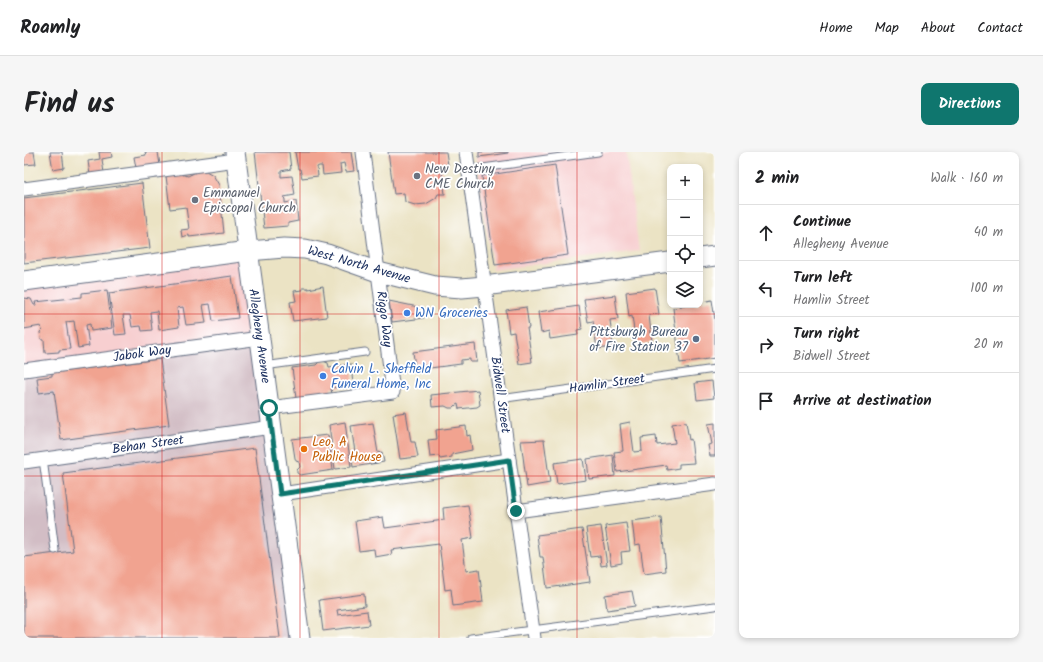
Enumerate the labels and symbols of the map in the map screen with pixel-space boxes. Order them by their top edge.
place label: New Destiny CME Church [425,159,495,195]
marker: New Destiny CME Church [412,171,422,181]
place label: Emmanuel Episcopal Church [203,183,296,219]
marker: Emmanuel Episcopal Church [190,195,200,205]
street label: West North Avenue [305,240,413,290]
street label: Allegheny Avenue [242,287,276,385]
street label: Riggo Way [370,290,398,349]
place label: WN Groceries [415,303,488,324]
marker: WN Groceries [402,308,412,318]
place label: Pittsburgh Bureau of Fire Station 37 [589,322,689,358]
marker: Pittsburgh Bureau of Fire Station 37 [691,334,701,344]
street label: Jabok Way [112,339,173,368]
street label: Bidwell Street [484,355,516,436]
place label: Calvin L. Sheffield Funeral Home, Inc [331,359,432,395]
street label: Hamlin Street [568,368,647,400]
marker: Calvin L. Sheffield Funeral Home, Inc [318,371,328,381]
route start [260,399,278,417]
street label: Behan Street [111,429,186,460]
place label: Leo, A Public House [312,432,382,468]
marker: Leo, A Public House [299,444,309,454]
route end [507,502,525,520]

